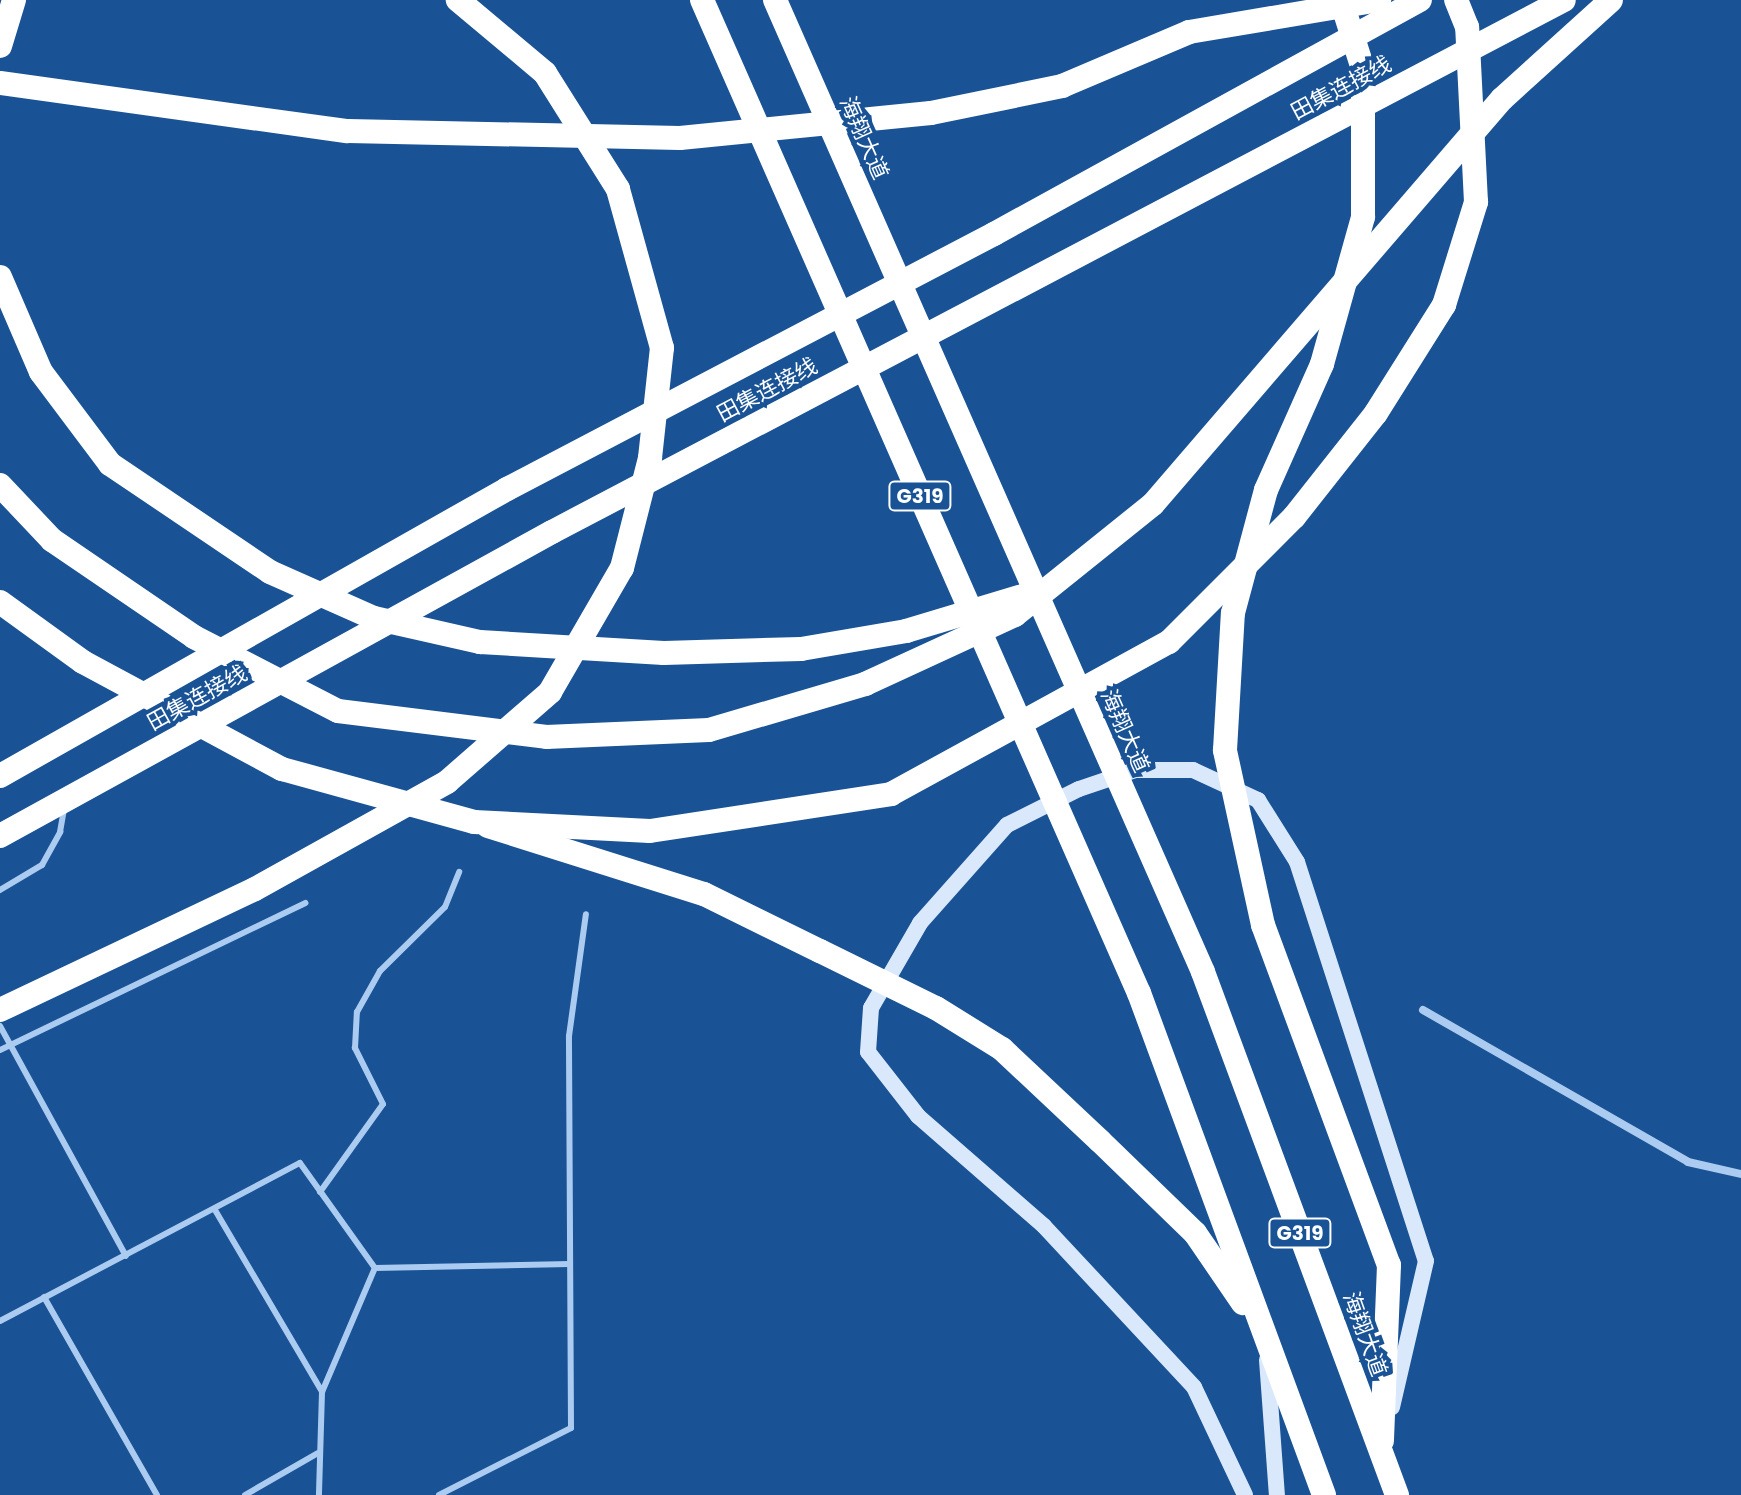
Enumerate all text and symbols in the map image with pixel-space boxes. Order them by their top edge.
street label: 田集连接线 [1286,51,1396,125]
street label: 海翔大道 [834,92,894,184]
street label: 田集连接线 [712,353,822,427]
road number: G319 [888,480,952,512]
street label: 田集连接线 [142,660,252,736]
street label: 海翔大道 [1095,685,1155,777]
road number: G319 [1268,1217,1332,1249]
street label: 海翔大道 [1338,1288,1392,1380]

